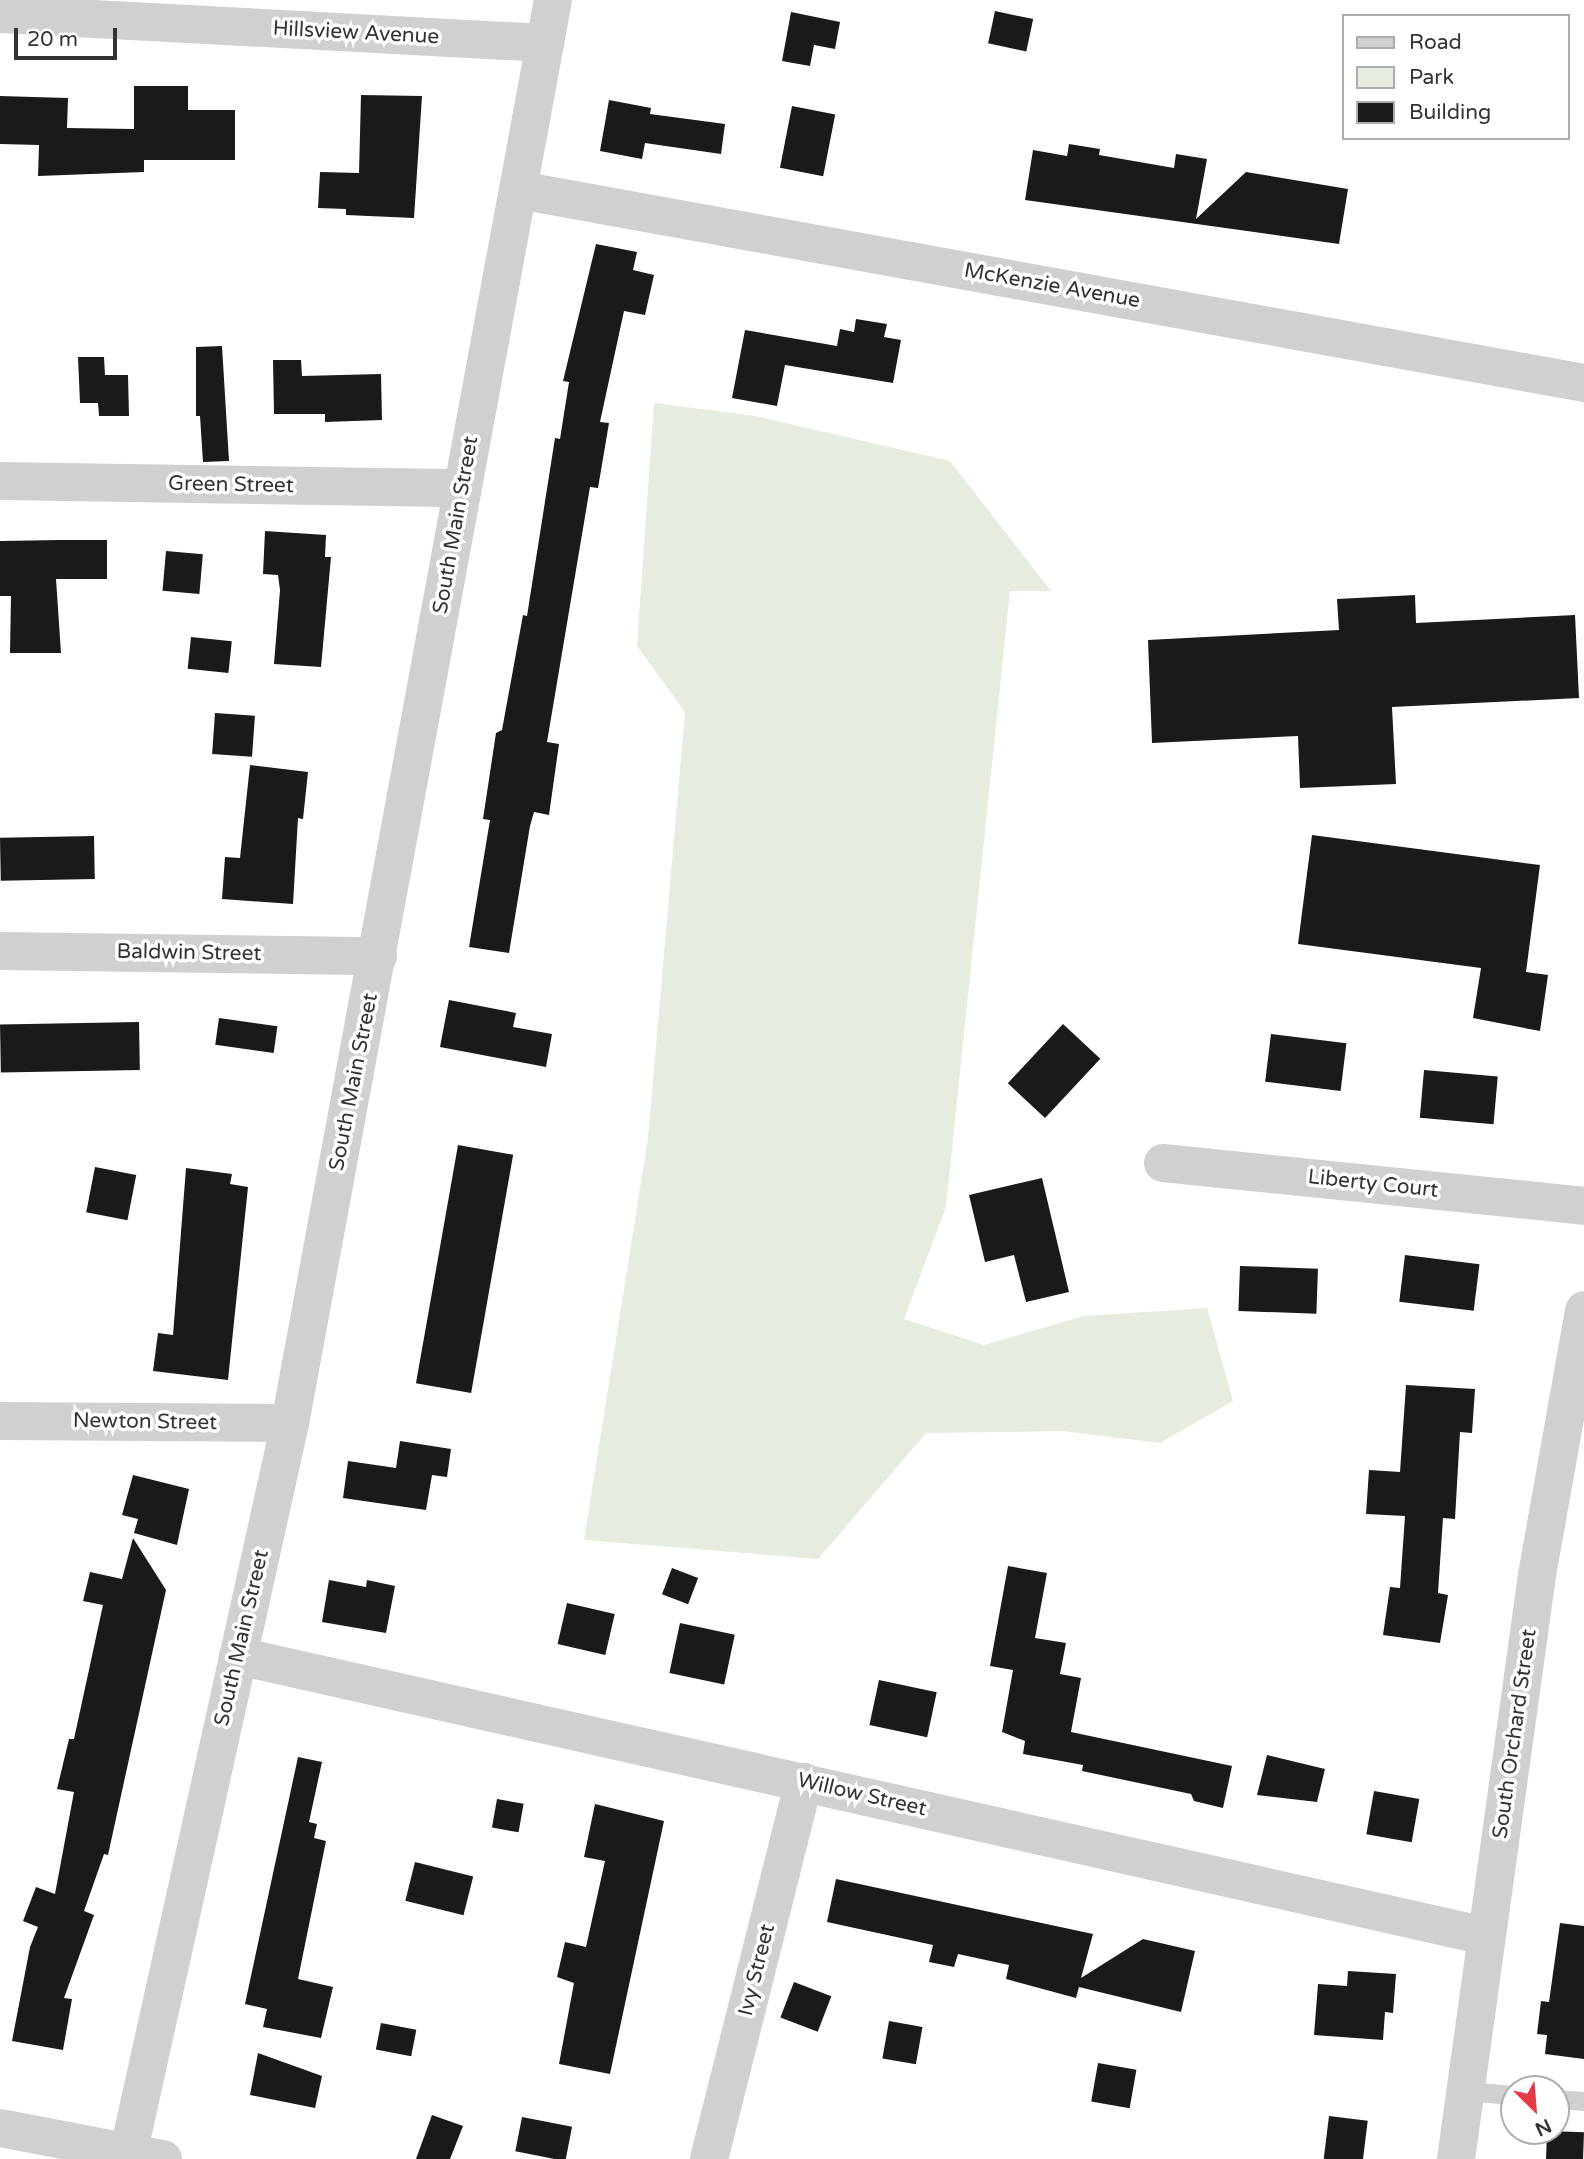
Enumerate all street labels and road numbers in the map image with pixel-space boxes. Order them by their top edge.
street label: Hillsview Avenue [272,16,440,50]
street label: McKenzie Avenue [962,258,1142,314]
street label: South Main Street [428,434,484,616]
street label: Green Street [168,471,294,499]
street label: Baldwin Street [116,939,262,967]
street label: South Main Street [324,991,384,1173]
street label: Liberty Court [1307,1165,1439,1203]
street label: Newton Street [73,1408,217,1436]
street label: South Main Street [209,1547,275,1729]
street label: South Orchard Street [1488,1627,1542,1841]
street label: Willow Street [795,1768,929,1822]
street label: Ivy Street [733,1922,781,2018]

